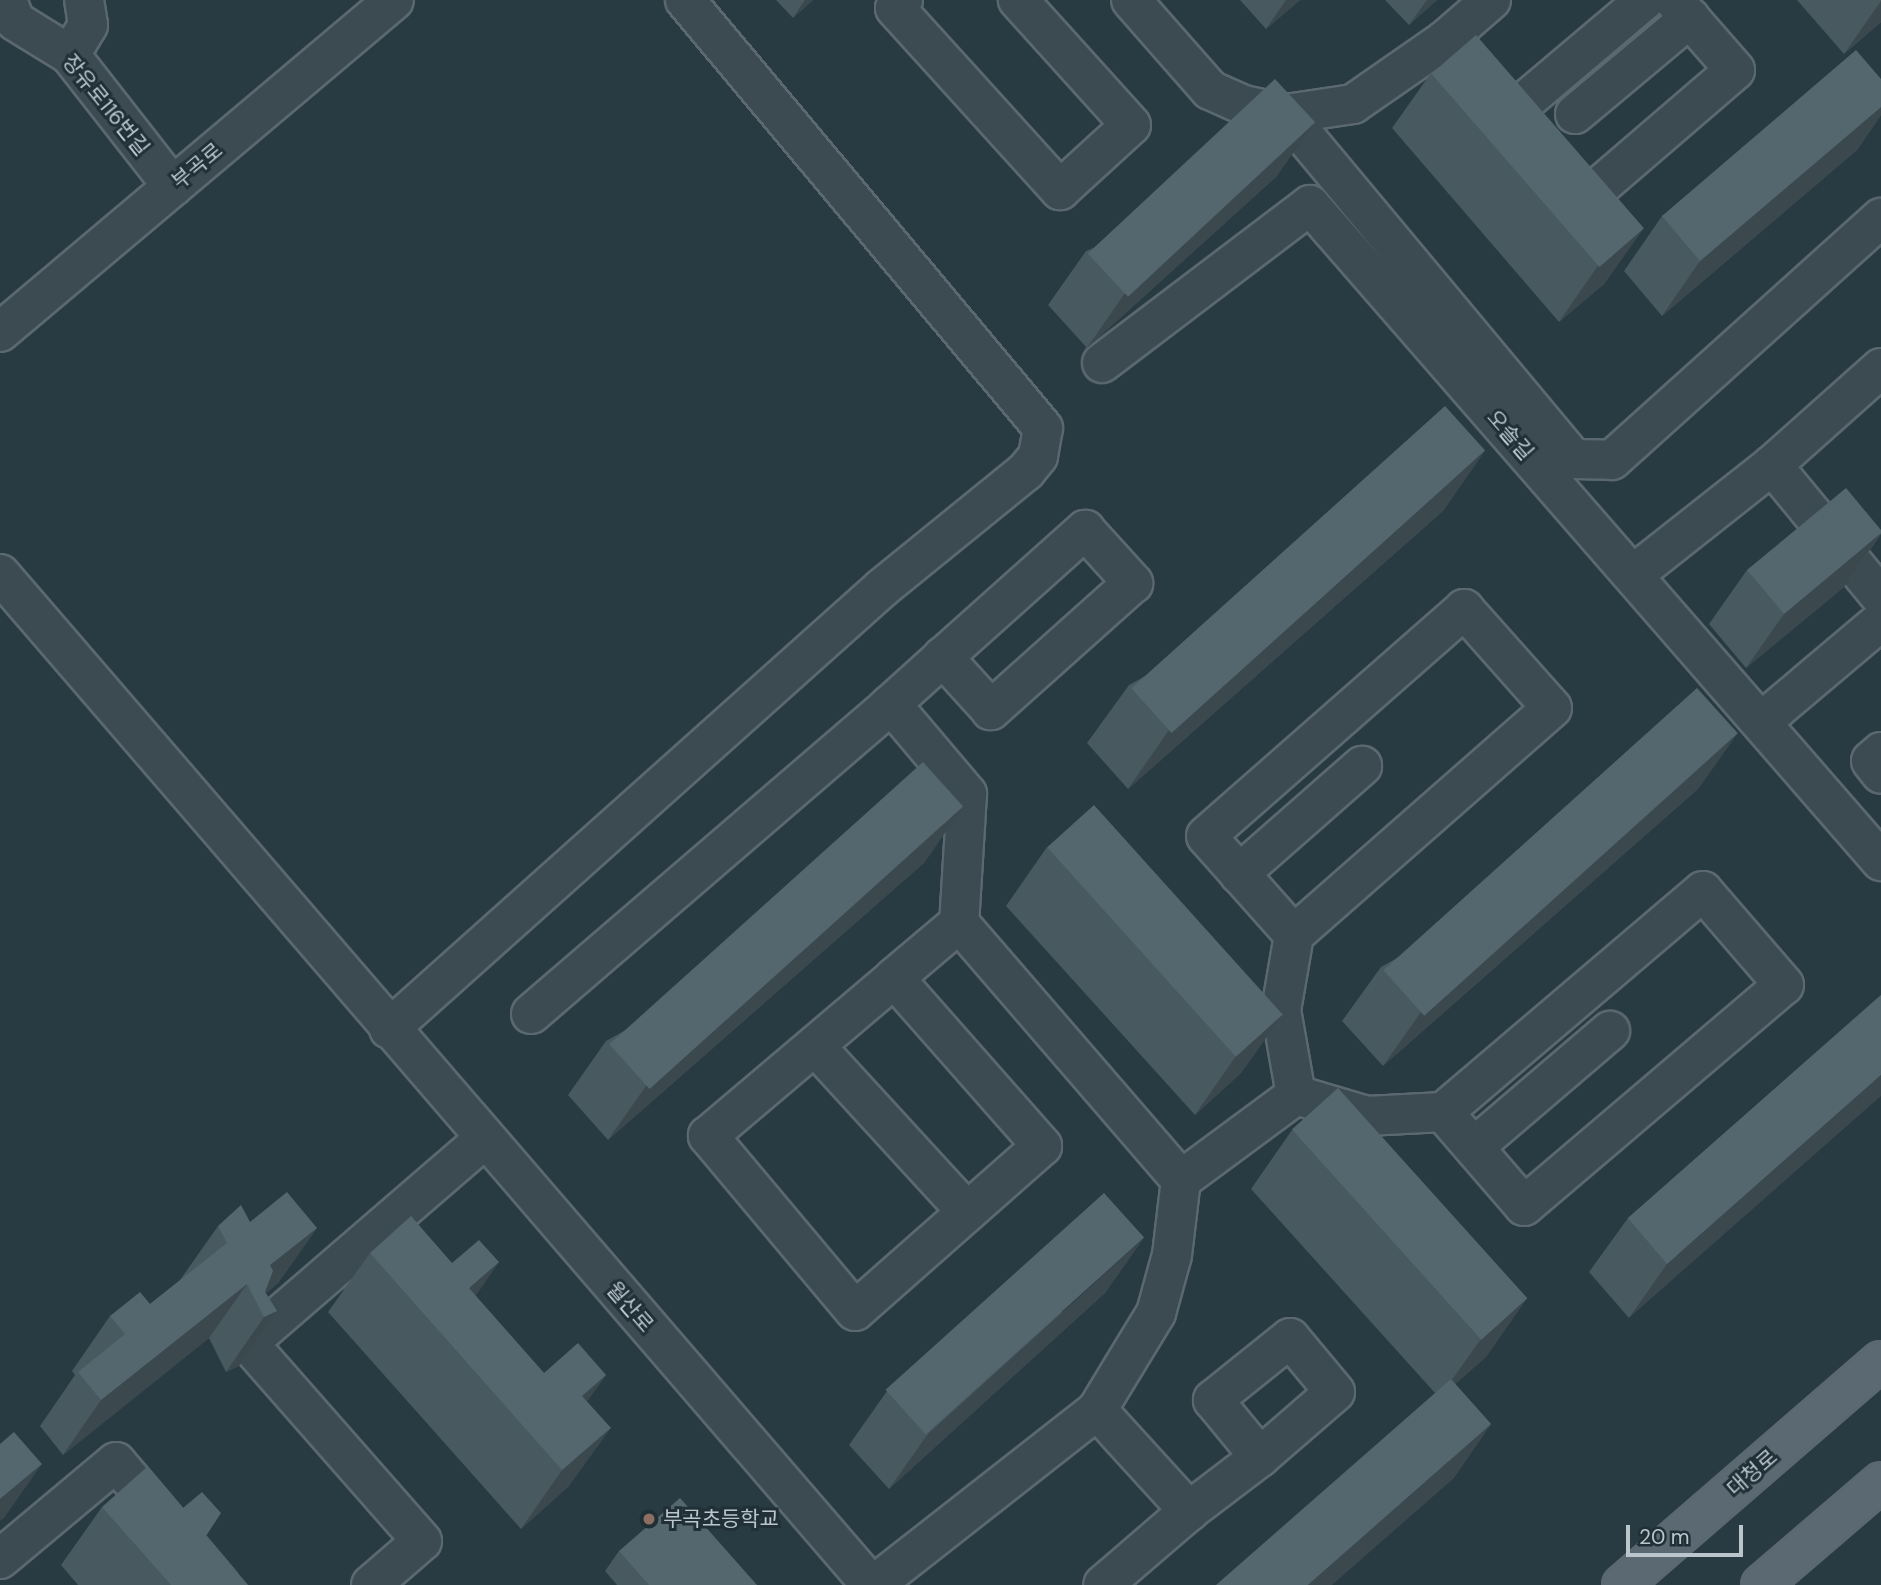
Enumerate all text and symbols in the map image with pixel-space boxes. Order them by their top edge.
street label: 장유로116번길 [58,49,154,161]
street label: 부곡로 [167,138,227,194]
street label: 오솔길 [1481,405,1539,465]
street label: 월산로 [601,1277,659,1337]
street label: 대청로 [1722,1444,1782,1502]
place label: 부곡초등학교 [663,1506,779,1532]
marker: 부곡초등학교 [641,1511,657,1527]
scale bar [1629,1512,1746,1556]
text: 20 m [1639,1523,1690,1551]

